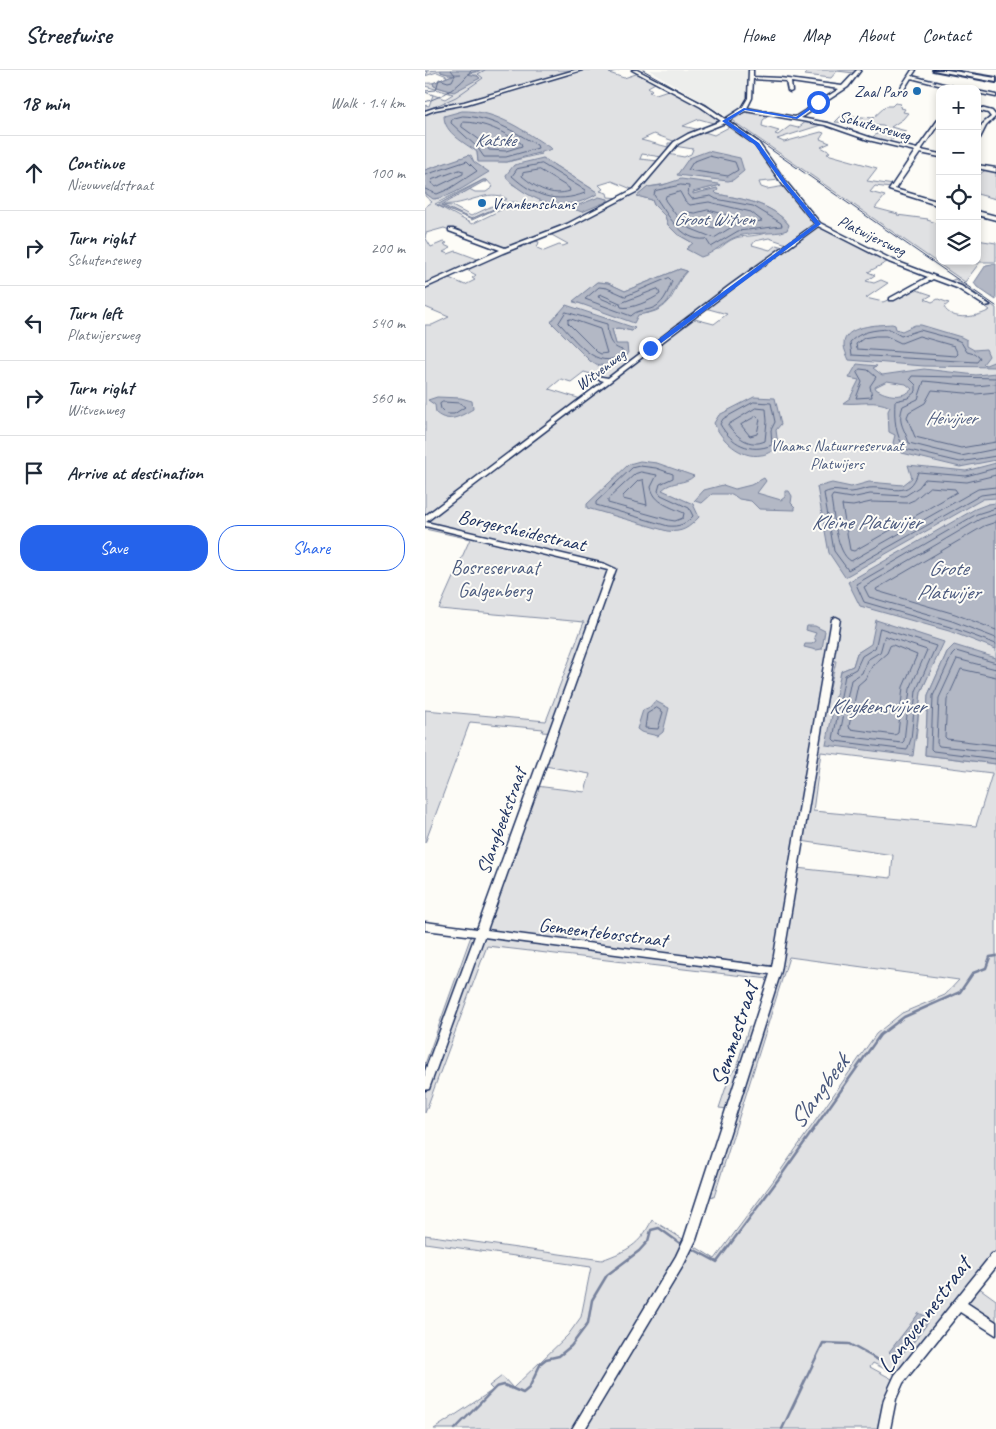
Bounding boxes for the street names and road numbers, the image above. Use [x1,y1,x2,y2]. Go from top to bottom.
street label: Schutenseweg [836,106,914,146]
street label: Platwijersweg [835,211,910,261]
street label: Witvenweg [572,344,630,395]
street label: Borgersheidestraat [456,504,590,558]
street label: Slangbeekstraat [471,761,533,878]
street label: Gemeentebosstraat [537,912,672,953]
street label: Semmestraat [703,975,766,1090]
street label: Langvennestraat [870,1248,979,1379]

